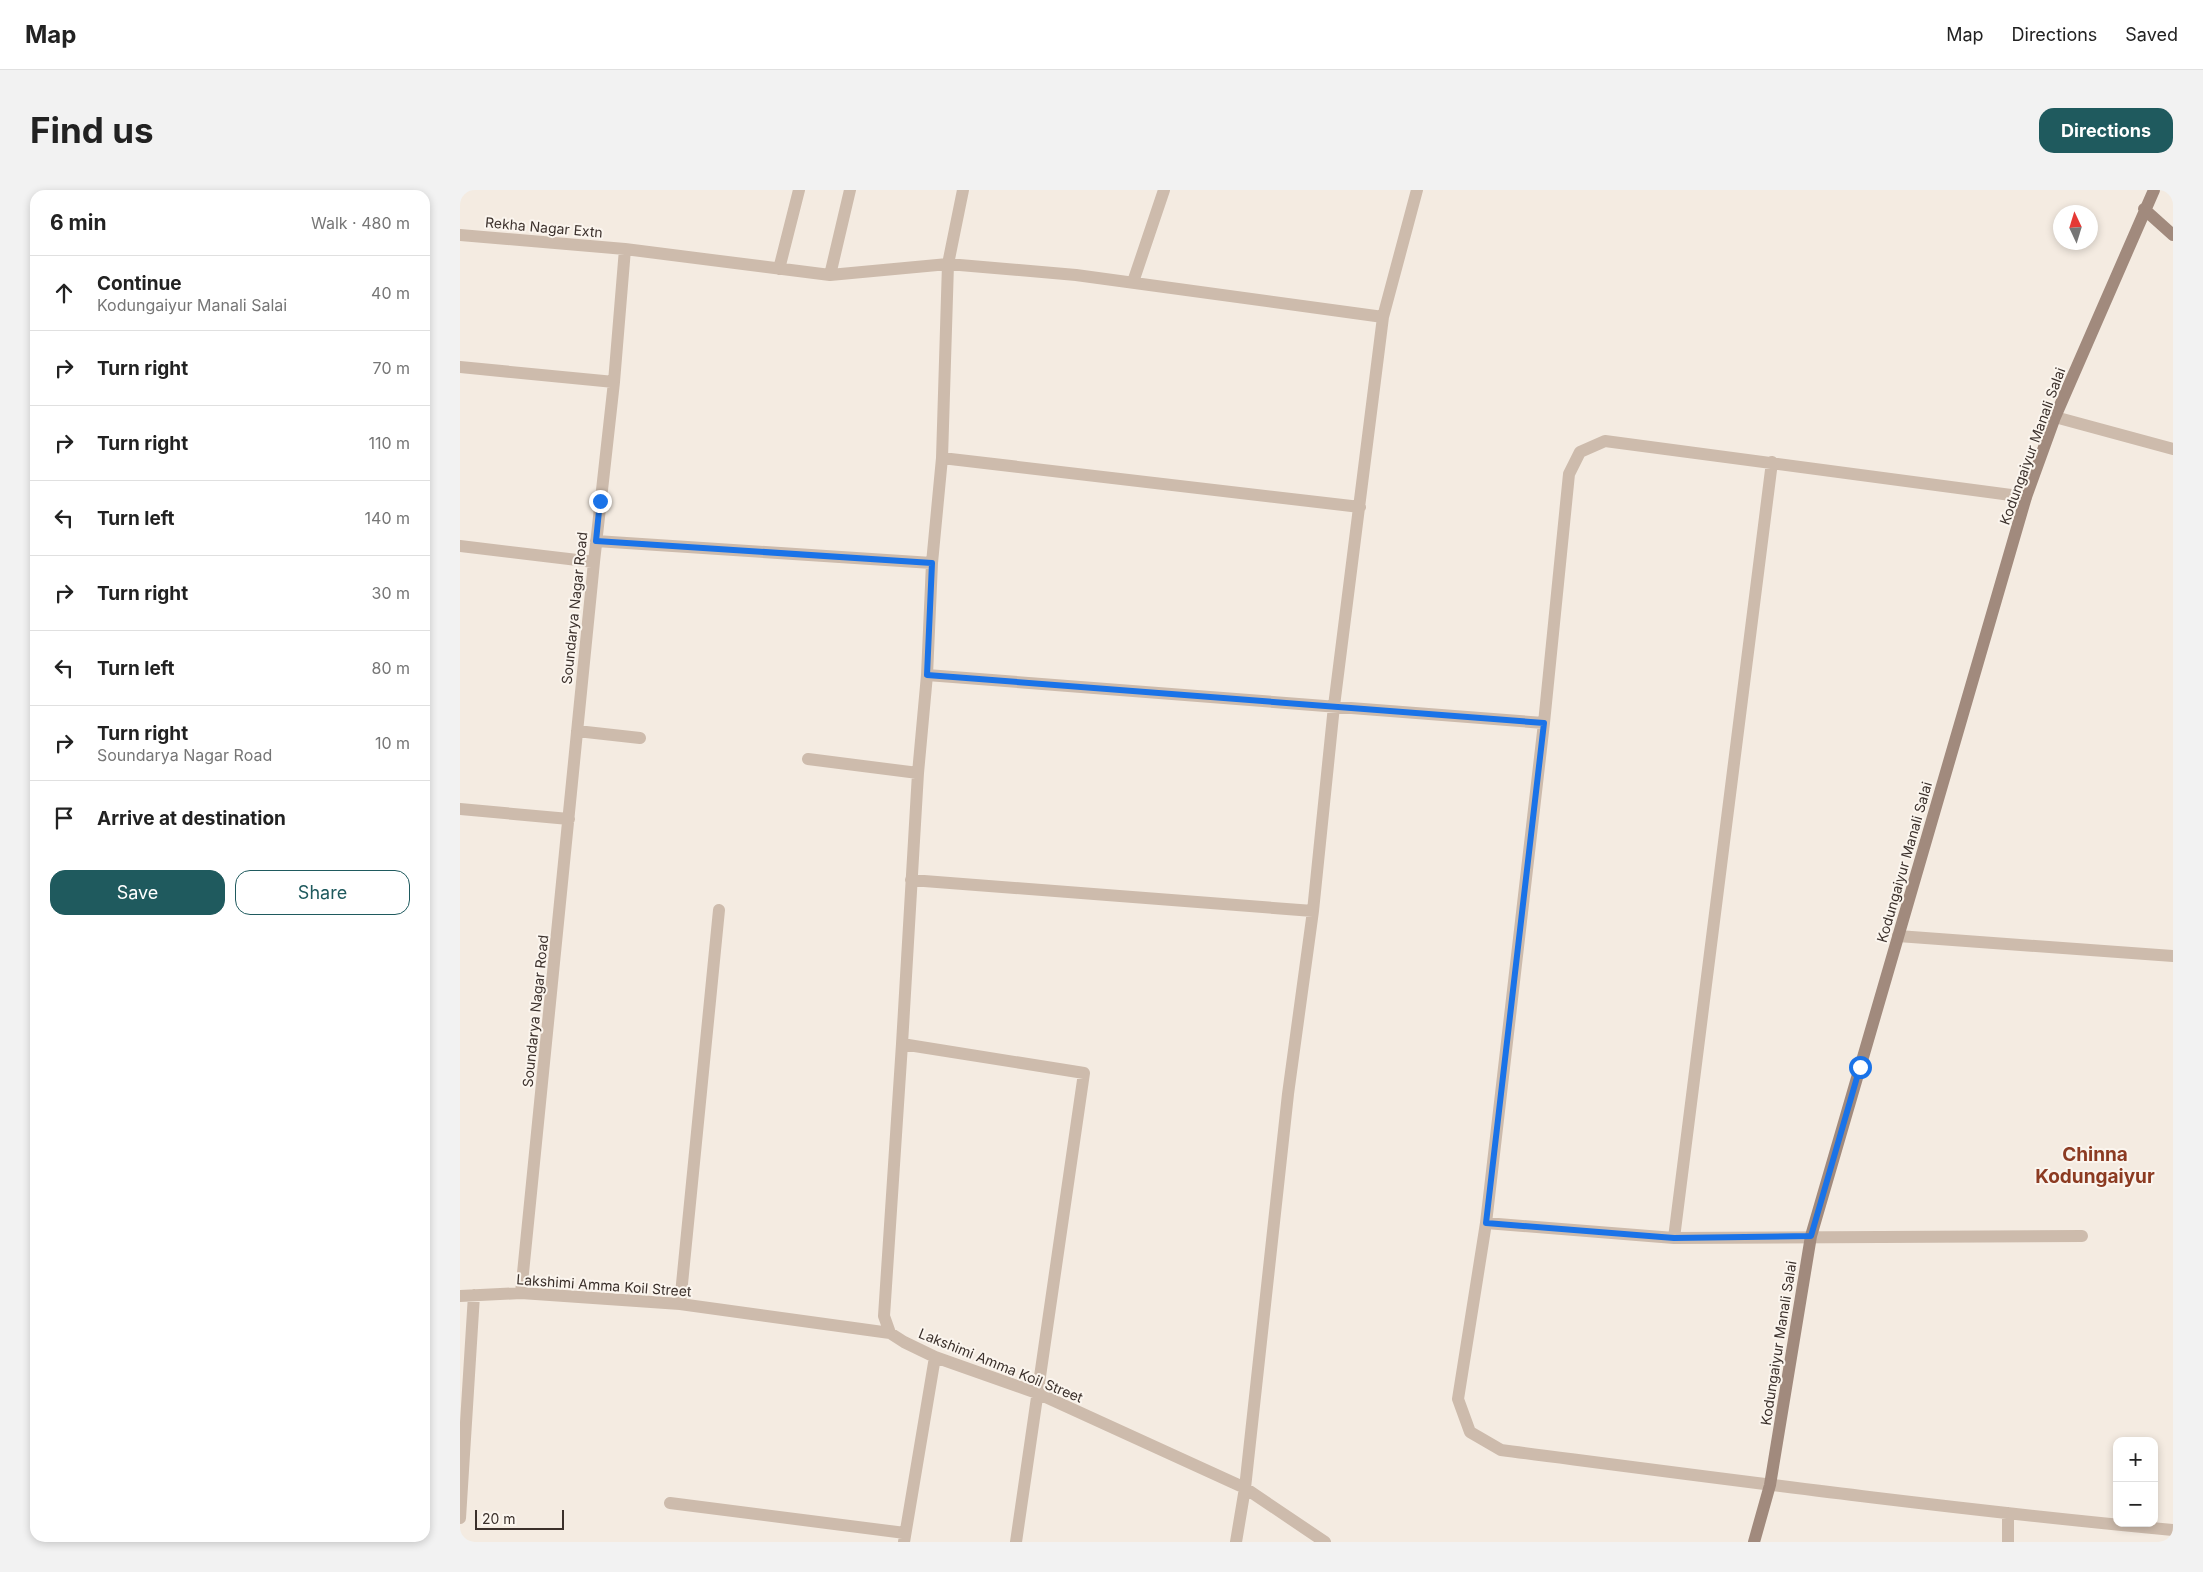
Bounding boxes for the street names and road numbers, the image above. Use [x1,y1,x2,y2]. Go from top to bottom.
street label: Rekha Nagar Extn [484,213,604,241]
street label: Kodungaiyur Manali Salai [1996,365,2068,527]
street label: Soundarya Nagar Road [558,531,590,685]
street label: Kodungaiyur Manali Salai [1873,780,1935,944]
street label: Soundarya Nagar Road [519,934,551,1088]
street label: Kodungaiyur Manali Salai [1757,1259,1799,1427]
street label: Lakshimi Amma Koil Street [516,1270,693,1300]
street label: Lakshimi Amma Koil Street [916,1324,1086,1406]

